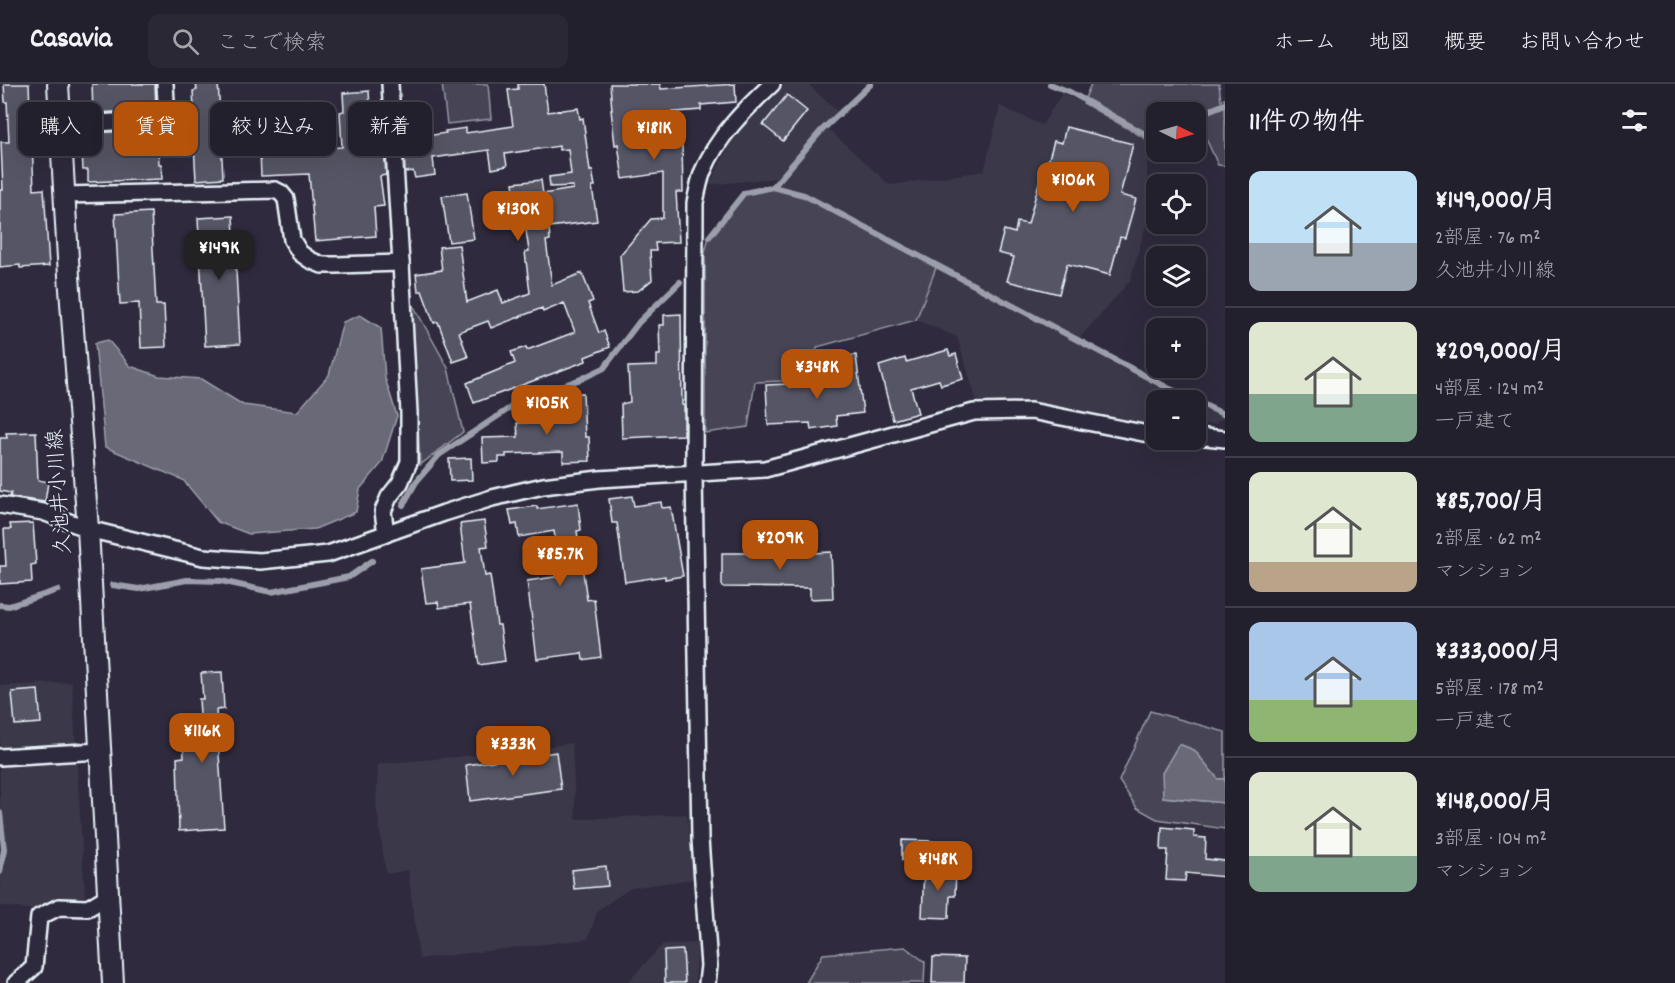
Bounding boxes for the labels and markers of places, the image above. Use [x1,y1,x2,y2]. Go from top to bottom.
pin: ¥181K [612,110,696,161]
pin: ¥106K [1031,162,1115,213]
pin: ¥130K [476,191,560,242]
pin: ¥149K [177,230,261,281]
pin: ¥348K [775,349,859,400]
pin: ¥105K [505,385,589,436]
pin: ¥209K [738,520,822,571]
pin: ¥85.7K [511,536,609,587]
pin: ¥116K [160,713,244,764]
pin: ¥333K [471,726,555,777]
pin: ¥148K [896,841,980,892]

